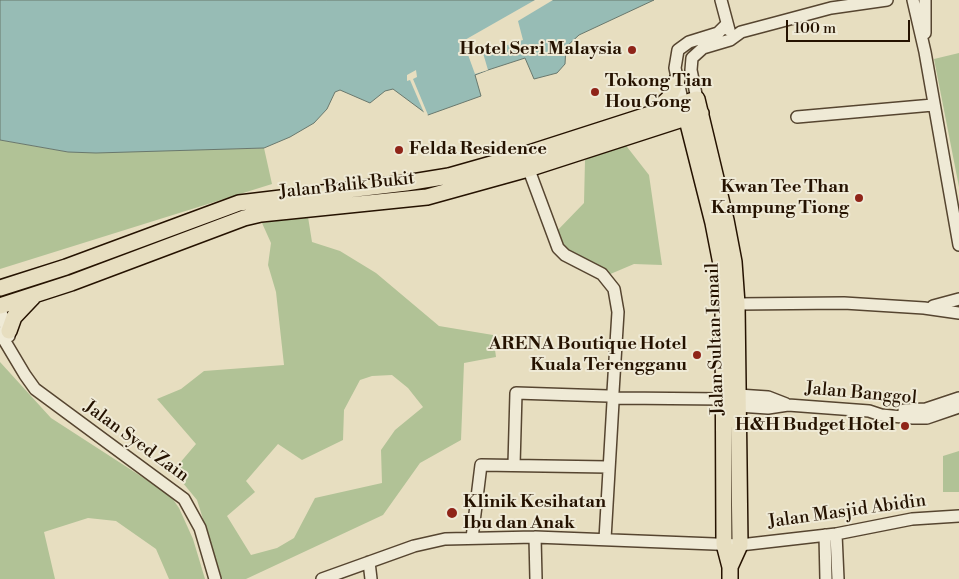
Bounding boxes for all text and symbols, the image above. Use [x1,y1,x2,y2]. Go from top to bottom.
scale bar [789,10,913,42]
text: 100 m [794,19,836,38]
place label: Hotel Seri Malaysia [459,39,622,61]
marker: Hotel Seri Malaysia [626,44,638,56]
place label: Tokong Tian Hou Gong [605,71,712,114]
marker: Tokong Tian Hou Gong [589,86,601,98]
place label: Felda Residence [409,139,547,161]
marker: Felda Residence [393,144,405,156]
street label: Jalan Balik Bukit [278,168,416,204]
place label: Kwan Tee Than Kampung Tiong [711,177,849,220]
marker: Kwan Tee Than Kampung Tiong [853,192,865,204]
street label: Jalan Sultan Ismail [703,262,729,416]
place label: ARENA Boutique Hotel Kuala Terengganu [488,334,687,376]
marker: ARENA Boutique Hotel Kuala Terengganu [691,349,703,361]
street label: Jalan Banggol [804,378,918,410]
street label: Jalan Syed Zain [79,397,193,487]
place label: H&H Budget Hotel [735,415,895,437]
marker: H&H Budget Hotel [899,420,911,432]
street label: Jalan Masjid Abidin [767,490,927,534]
place label: Klinik Kesihatan Ibu dan Anak [463,492,606,534]
marker: Klinik Kesihatan Ibu dan Anak [445,506,459,520]

